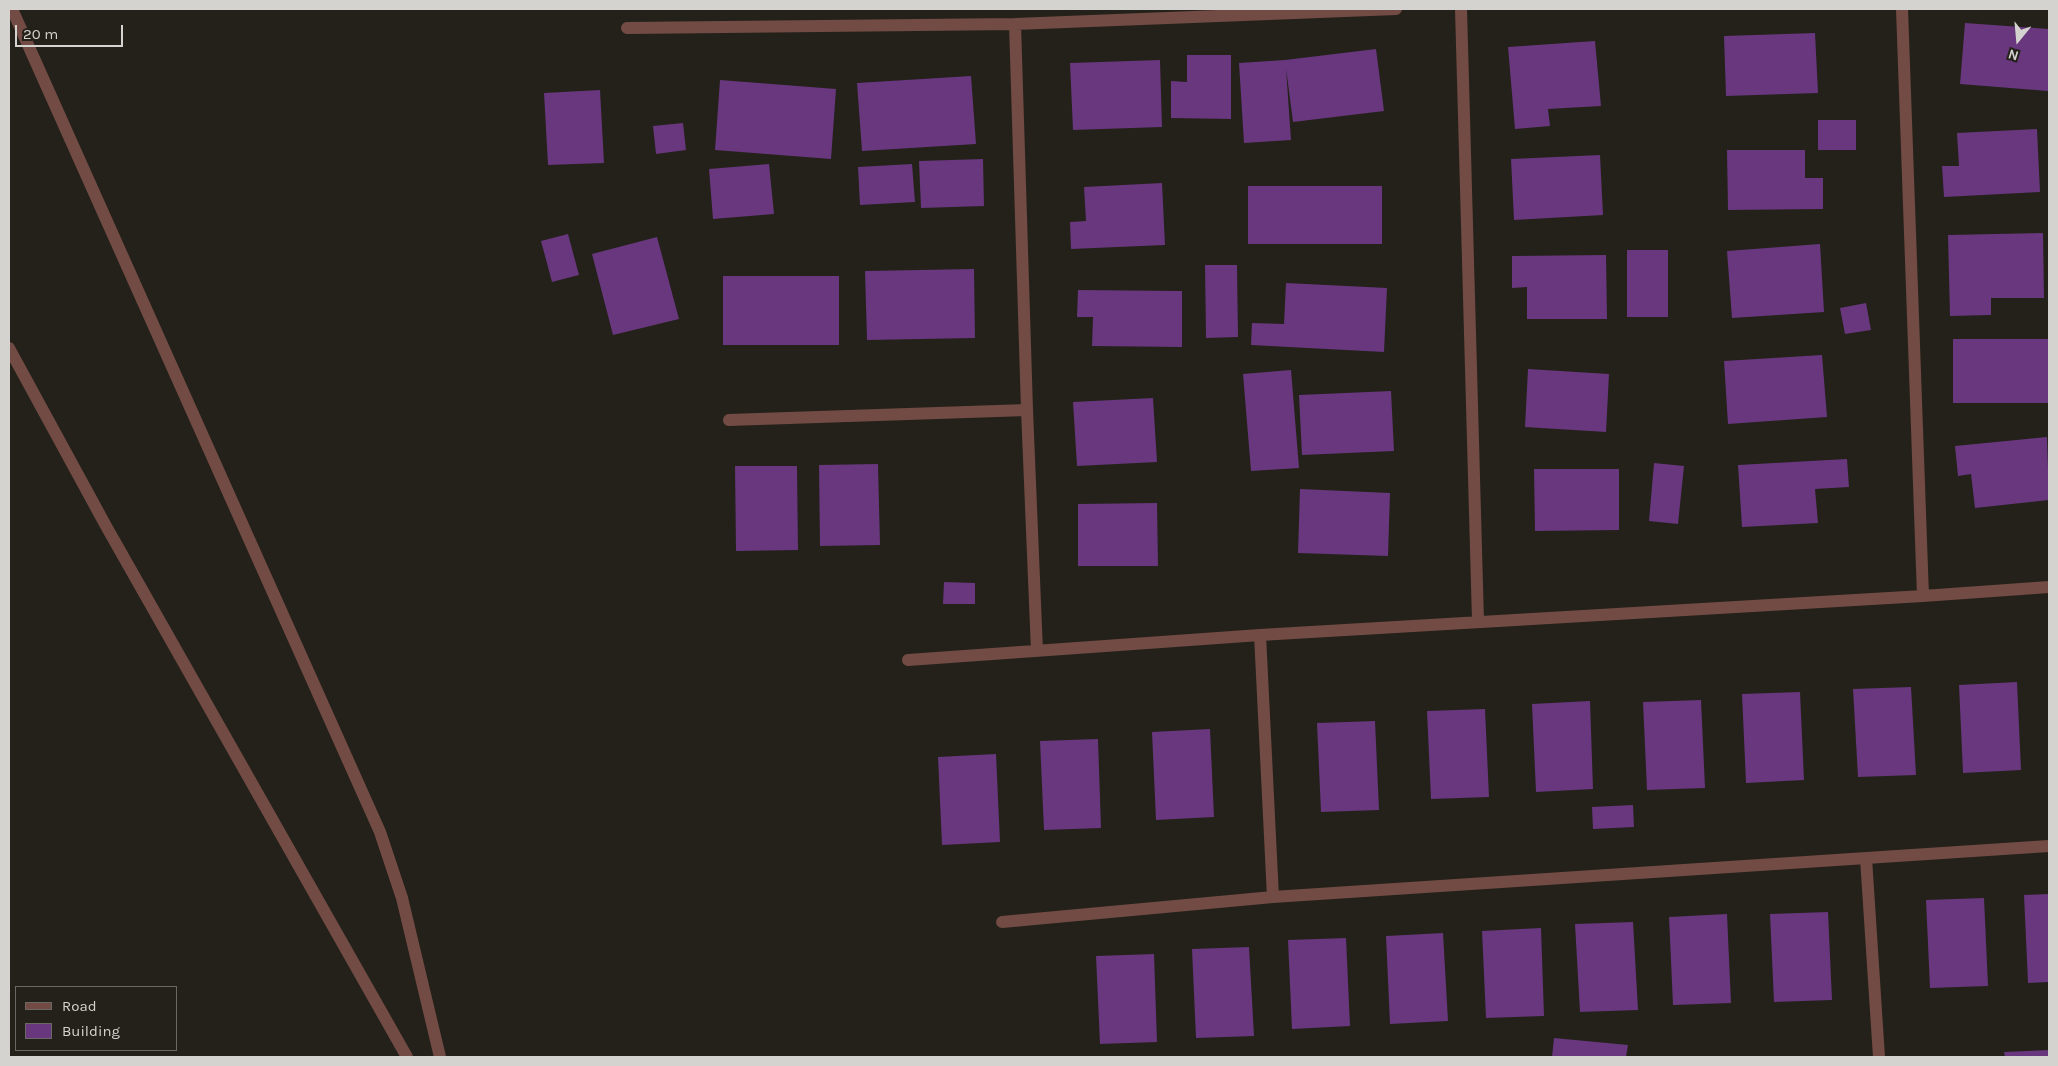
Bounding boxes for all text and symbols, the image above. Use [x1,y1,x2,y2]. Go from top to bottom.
scale bar [18,15,125,47]
north arrow [1993,15,2043,65]
text: 20 m [23,25,58,43]
text: N [2006,45,2021,64]
legend [15,986,178,1051]
text: Road [62,997,97,1015]
text: Building [62,1022,120,1040]

